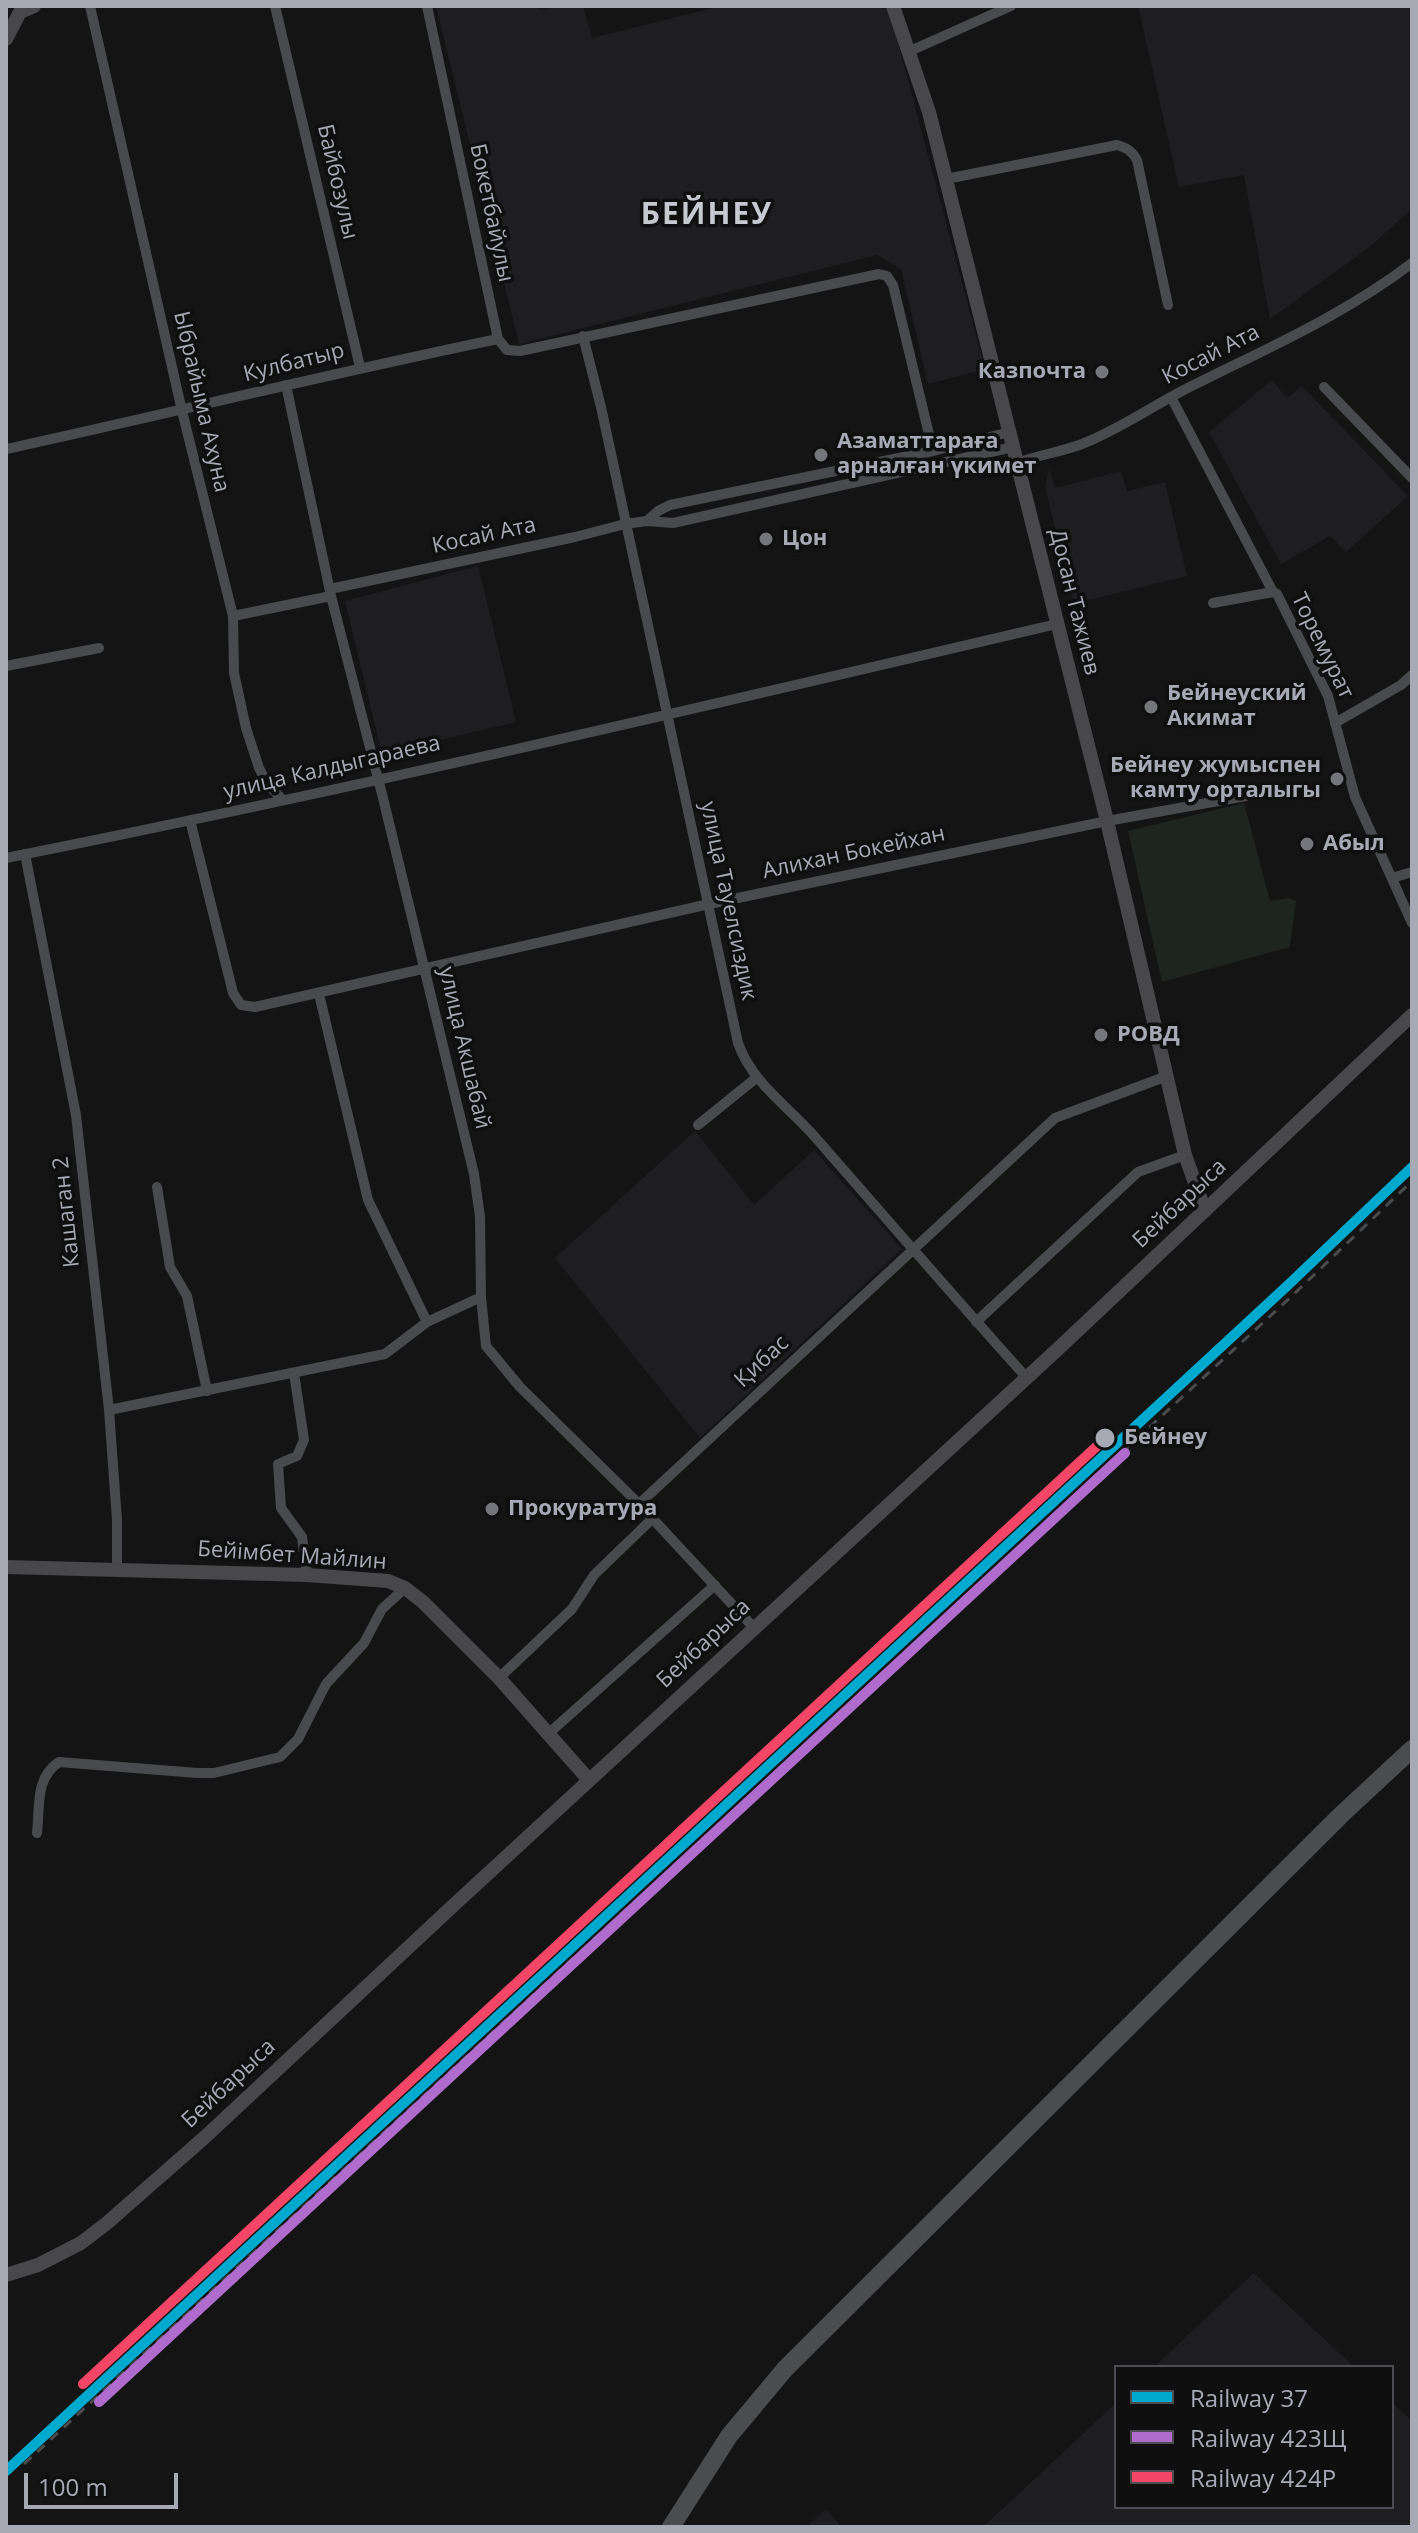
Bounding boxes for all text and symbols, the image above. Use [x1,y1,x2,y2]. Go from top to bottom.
street label: Байбозулы [311,122,363,242]
street label: Бокетбайулы [463,142,519,284]
district label: БЕЙНЕУ [641,197,773,233]
street label: Ыбрайыма Ахуна [167,309,235,495]
street label: Косай Ата [1158,319,1264,391]
street label: Кулбатыр [241,338,347,388]
place label: Казпочта [978,359,1086,385]
marker: Казпочта [1093,363,1111,381]
place label: Азаматтараға арналған үкимет [837,429,1036,480]
marker: Азаматтараға арналған үкимет [812,446,830,464]
street label: Косай Ата [430,512,538,560]
place label: Цон [782,526,827,552]
street label: Досан Тажиев [1043,526,1105,678]
marker: Цон [757,530,775,548]
street label: Торемурат [1285,589,1359,703]
place label: Бейнеуский Акимат [1167,681,1307,732]
marker: Бейнеуский Акимат [1142,698,1160,716]
street label: улица Калдыгараева [221,730,443,806]
place label: Бейнеу жумыспен камту орталыгы [1110,753,1321,804]
marker: Бейнеу жумыспен камту орталыгы [1328,770,1346,788]
street label: улица Тауелсиздик [694,799,762,1003]
street label: Алихан Бокейхан [760,821,948,885]
place label: Абыл [1323,831,1385,857]
marker: Абыл [1298,835,1316,853]
street label: улица Акшабай [433,964,495,1132]
place label: РОВД [1117,1022,1180,1048]
marker: РОВД [1092,1026,1110,1044]
street label: Бейбарыса [1128,1154,1232,1254]
street label: Кашаган 2 [48,1155,86,1269]
street label: Қибас [729,1330,795,1394]
place label: Бейнеу [1124,1425,1207,1451]
marker: Бейнеу [1093,1426,1117,1450]
place label: Прокуратура [508,1496,657,1522]
marker: Прокуратура [483,1500,501,1518]
street label: Бейімбет Майлин [197,1536,387,1576]
street label: Бейбарыса [652,1594,756,1694]
street label: Бейбарыса [177,2034,281,2134]
legend [1114,2365,1394,2509]
text: Railway 37 [1190,2381,1308,2414]
text: Railway 423Щ [1190,2421,1347,2454]
scale bar [28,2457,182,2507]
text: Railway 424Р [1190,2461,1336,2494]
text: 100 m [38,2470,108,2503]

